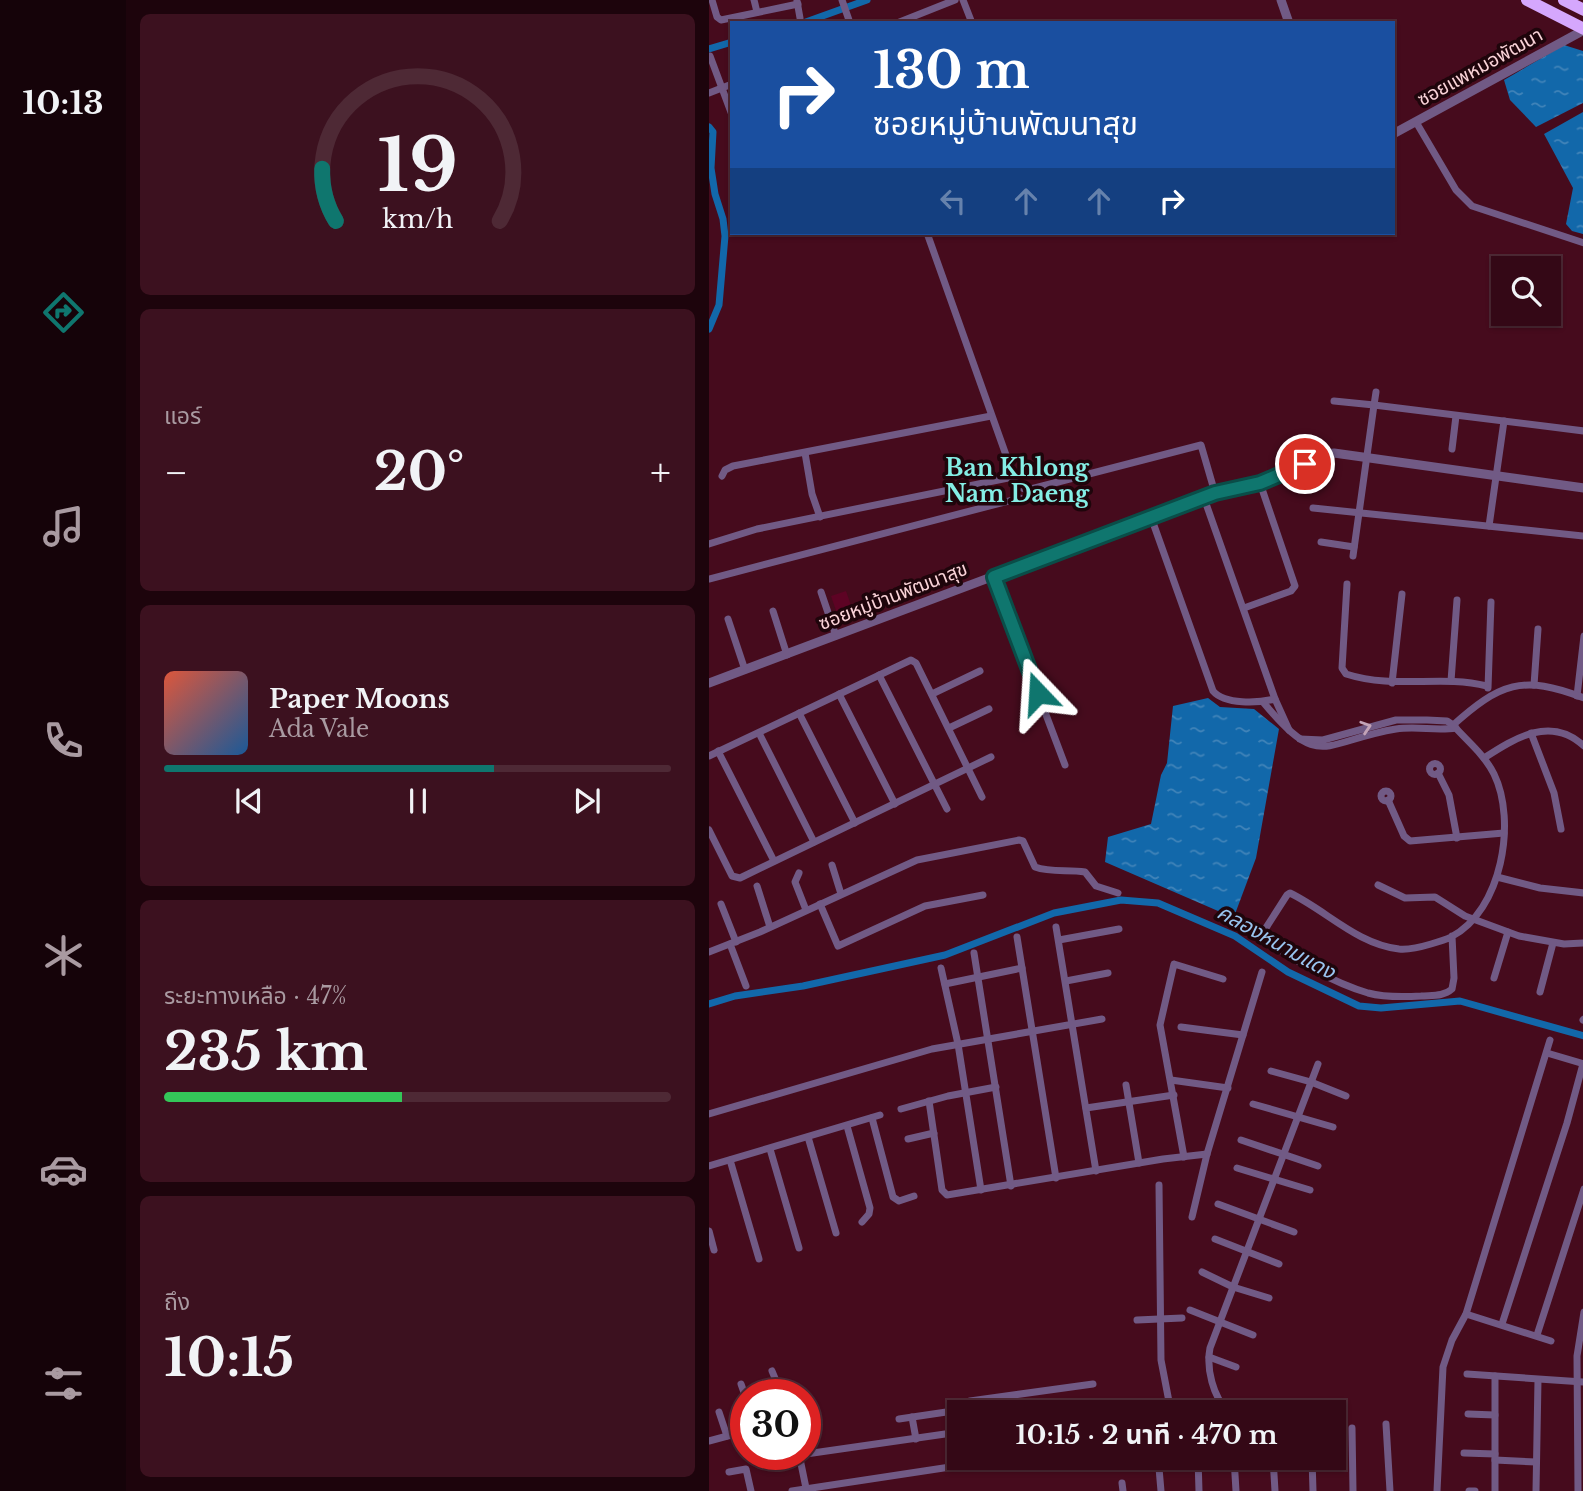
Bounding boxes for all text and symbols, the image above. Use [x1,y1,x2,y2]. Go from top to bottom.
street label: ซอยแพหมอพัฒนา [1413,23,1547,111]
text: 130 m [873,40,1030,101]
icon: right [758,49,849,140]
text: 10:13 [22,83,104,123]
text: ซอยหมู่บ้านพัฒนาสุข [873,104,1138,144]
text: 19 [377,120,458,211]
icon: left [934,182,972,220]
icon: ahead [1007,182,1045,220]
icon: ahead [1080,182,1118,220]
icon: right [1153,182,1191,220]
text: km/h [382,204,453,235]
map controls [1491,256,1561,326]
button: search [1491,256,1561,326]
icon: directions [39,288,88,337]
text: แอร์ [164,402,201,430]
pin [1275,434,1335,494]
text: 20° [374,440,464,504]
icon: arrive [1286,445,1324,483]
text: − [164,449,188,496]
text: + [650,449,671,496]
district label: Ban Khlong Nam Daeng [945,454,1090,508]
icon: music [39,502,88,551]
street label: ซอยหมู่บ้านพัฒนาสุข [815,557,971,636]
position arrow [1001,656,1075,730]
text: Paper Moons [269,683,450,715]
text: Ada Vale [269,715,369,743]
icon: phone [39,716,88,765]
one-way arrow [1360,721,1372,736]
icon: previous [230,782,268,820]
icon: pause [399,782,437,820]
icon: next [568,782,606,820]
water label: คลองหนามแดง [1213,899,1341,986]
icon: climate [39,931,88,980]
text: ระยะทางเหลือ · 47% [164,982,347,1010]
text: 235 km [164,1020,368,1084]
icon: car [39,1145,88,1194]
text: ถึง [164,1288,190,1316]
text: 10:15 [164,1326,294,1390]
icon: filters [39,1359,88,1408]
speed limit sign: 30 [730,1379,821,1470]
text: 10:15 · 2 นาที · 470 m [1015,1419,1278,1451]

